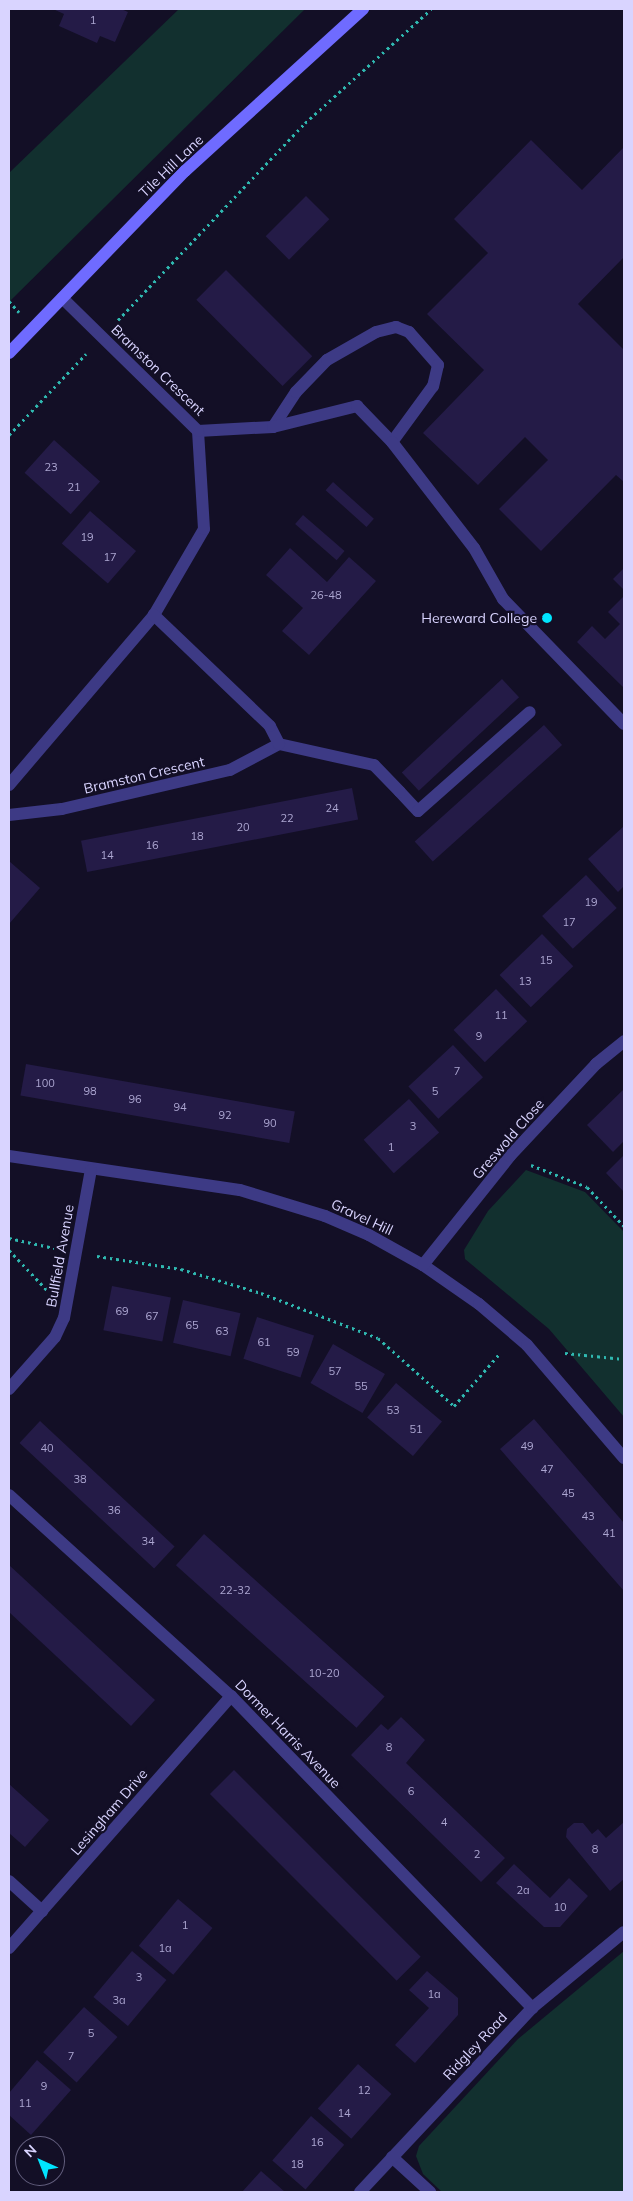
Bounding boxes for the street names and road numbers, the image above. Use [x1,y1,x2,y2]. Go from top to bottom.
street label: Tile Hill Lane [135,131,207,201]
street label: Bramston Crescent [108,321,208,419]
street label: Bramston Crescent [82,753,206,797]
street label: Greswold Close [469,1096,547,1182]
street label: Gravel Hill [328,1195,396,1239]
street label: Bullfield Avenue [43,1203,77,1309]
street label: Dormer Harris Avenue [232,1676,344,1792]
street label: Lesingham Drive [67,1766,151,1858]
street label: Ridgley Road [439,2009,511,2083]

